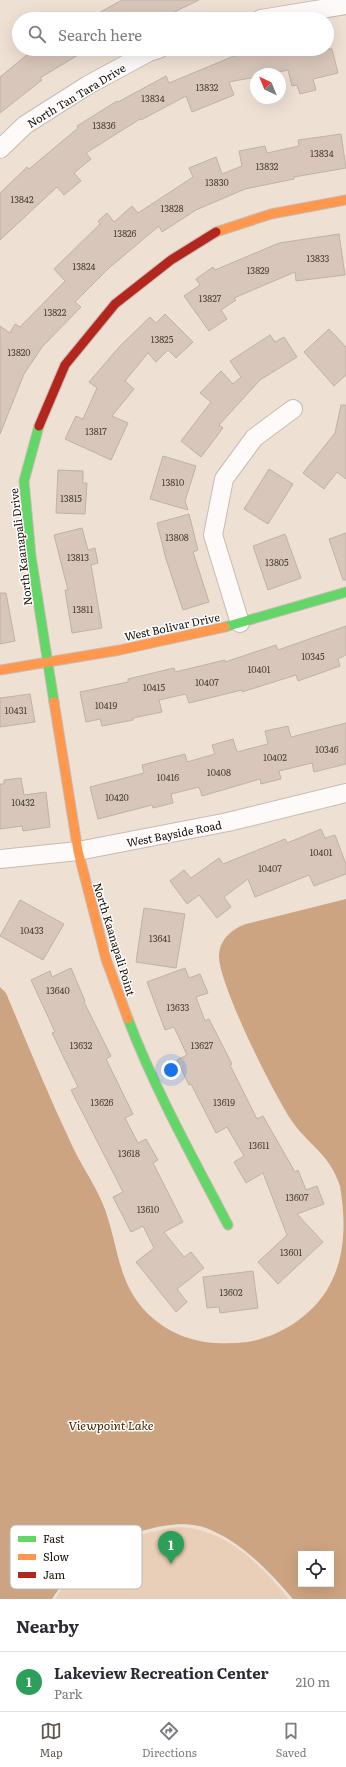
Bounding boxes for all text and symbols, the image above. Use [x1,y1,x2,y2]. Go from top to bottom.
search box [12,12,334,56]
icon: search [26,23,48,45]
text: Search here [58,23,142,46]
street label: North Tan Tara Drive [24,59,128,131]
north arrow [250,68,286,104]
house number: 13832 [196,80,219,94]
house number: 13834 [141,91,165,105]
house number: 13836 [92,118,116,132]
house number: 13834 [310,146,334,160]
house number: 13832 [256,159,279,173]
house number: 13830 [205,175,229,189]
house number: 13842 [10,192,34,206]
house number: 13828 [161,201,183,215]
house number: 13826 [114,226,137,240]
house number: 13833 [307,251,330,265]
house number: 13824 [73,259,95,273]
house number: 13829 [247,263,270,277]
house number: 13827 [199,291,222,305]
house number: 13822 [44,305,67,319]
house number: 13825 [151,332,174,346]
house number: 13820 [7,345,31,359]
house number: 13817 [85,424,107,438]
house number: 13810 [162,475,184,489]
street label: North Kaanapali Drive [5,487,35,607]
house number: 13815 [60,491,82,505]
house number: 13808 [165,530,189,544]
house number: 13813 [67,550,89,564]
house number: 13805 [265,555,289,569]
house number: 13811 [73,602,94,616]
street label: West Bolivar Drive [123,608,221,644]
house number: 10345 [301,649,325,663]
house number: 10401 [248,662,271,676]
house number: 10407 [195,675,219,689]
house number: 10415 [143,680,165,694]
house number: 10419 [95,698,117,712]
house number: 10431 [5,703,28,717]
house number: 10346 [315,742,339,756]
house number: 10402 [263,750,287,764]
house number: 10408 [207,765,231,779]
house number: 10416 [157,770,179,784]
house number: 10420 [105,790,129,804]
house number: 10432 [12,795,35,809]
street label: West Bayside Road [125,816,223,850]
house number: 10401 [310,845,333,859]
house number: 10407 [258,861,282,875]
street label: North Kaanapali Point [90,880,140,998]
house number: 10433 [20,923,44,937]
house number: 13641 [149,931,171,945]
house number: 13640 [46,983,70,997]
house number: 13633 [167,1000,190,1014]
house number: 13632 [70,1038,93,1052]
house number: 13627 [191,1038,214,1052]
your location [161,1060,181,1080]
house number: 13626 [91,1095,114,1109]
house number: 13619 [213,1095,235,1109]
house number: 13611 [249,1138,270,1152]
house number: 13618 [118,1146,140,1160]
house number: 13607 [285,1190,309,1204]
house number: 13610 [137,1202,159,1216]
house number: 13601 [280,1245,302,1259]
house number: 13602 [219,1285,243,1299]
water label: Viewpoint Lake [69,1416,154,1434]
legend [10,1525,142,1589]
text: Fast [43,1530,65,1546]
pin: 1 [158,1531,184,1564]
text: Slow [43,1548,69,1564]
map controls [298,1551,334,1587]
button: locate [298,1551,334,1587]
text: Jam [43,1566,66,1582]
text: Nearby [16,1613,79,1638]
text: Lakeview Recreation Center [54,1661,269,1684]
text: 1 [26,1672,32,1691]
text: 210 m [295,1672,330,1691]
text: Park [54,1684,83,1703]
tab: Map [39,1720,63,1760]
tab: Directions [142,1720,197,1760]
tab: Saved [276,1720,306,1760]

